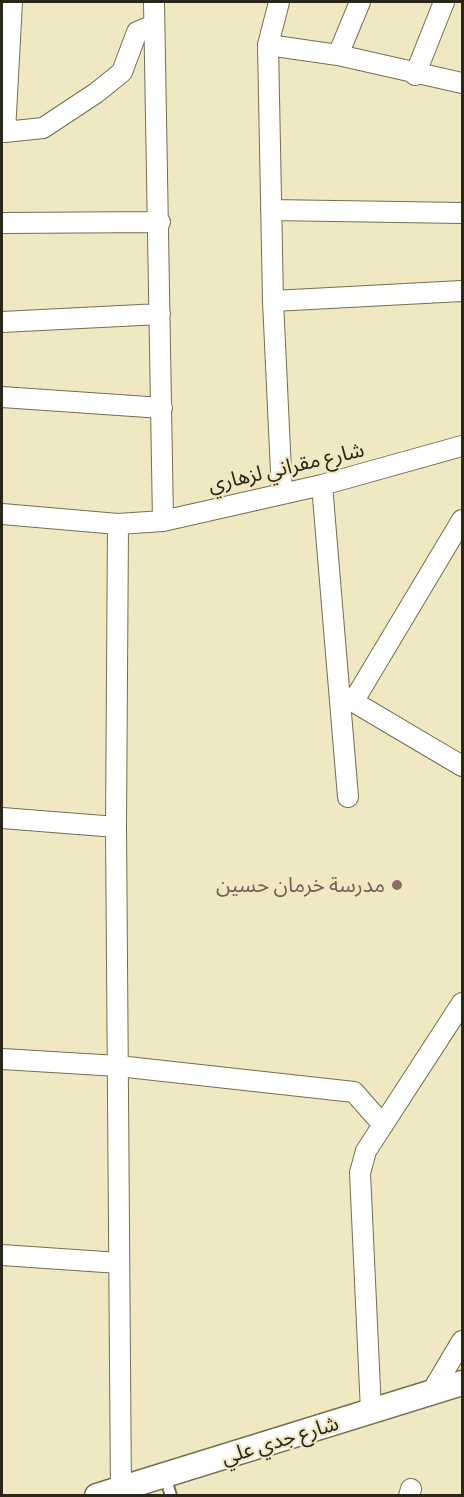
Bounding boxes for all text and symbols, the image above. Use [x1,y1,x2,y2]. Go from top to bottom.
street label: شارع مقراني لزهاري [206,437,366,497]
place label: مدرسة خرمان حسين [216,872,385,898]
marker: مدرسة خرمان حسين [390,878,404,892]
street label: شارع جدي علي [218,1410,342,1470]

